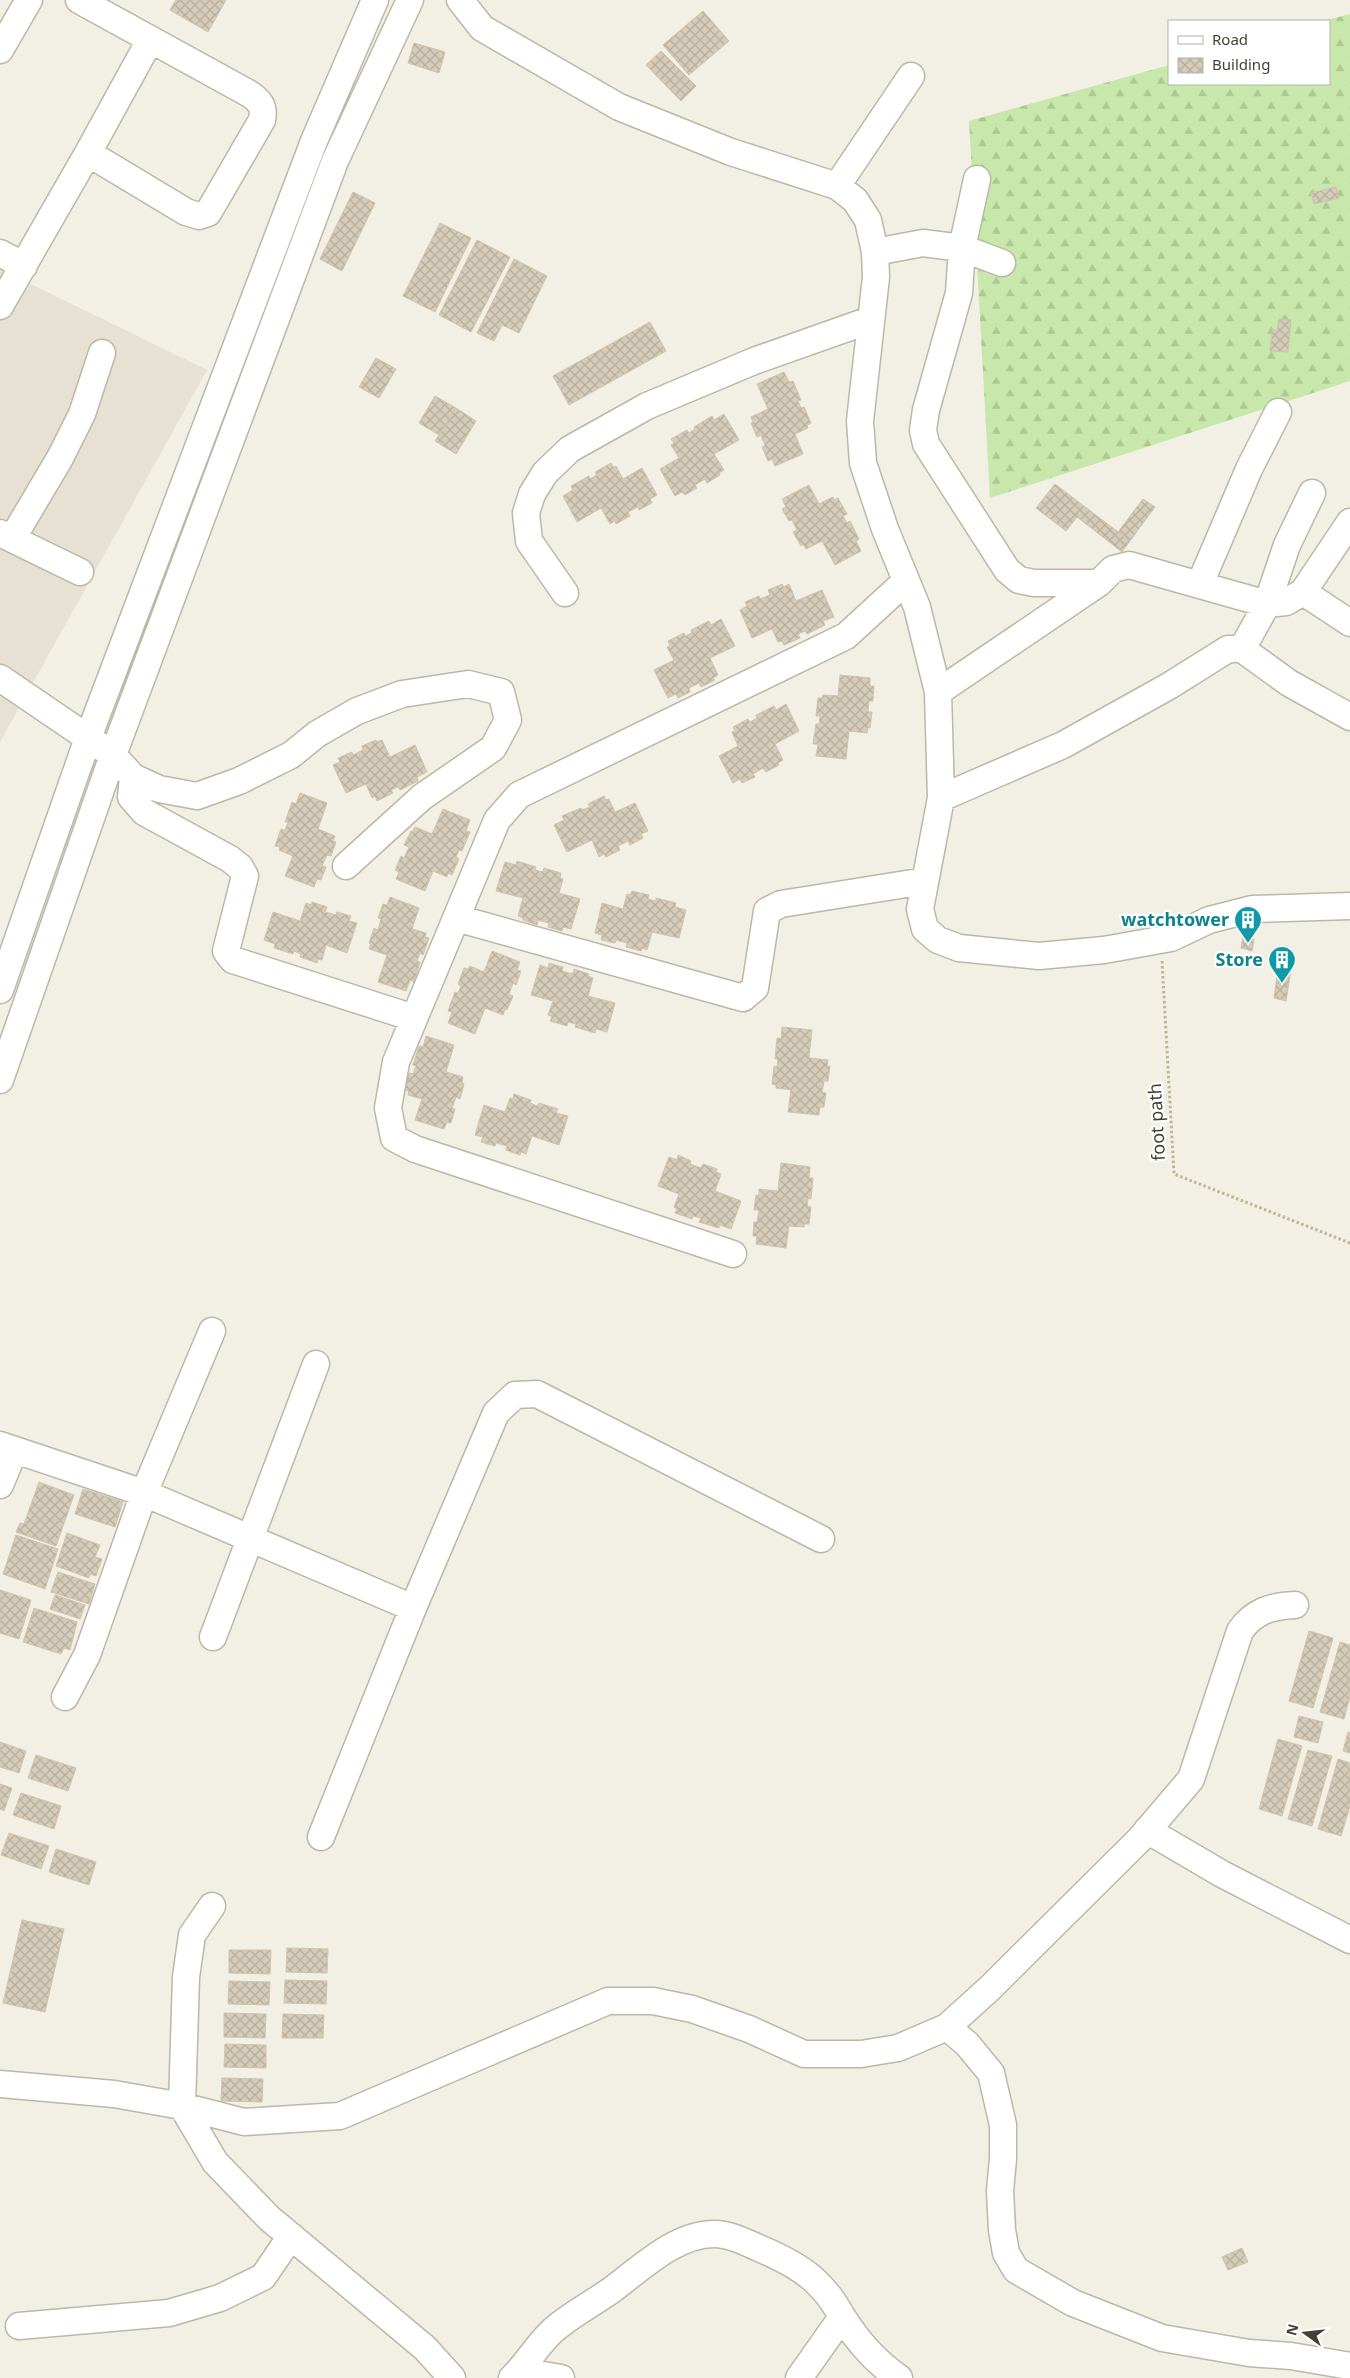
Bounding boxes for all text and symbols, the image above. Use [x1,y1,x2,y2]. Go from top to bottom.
legend [1168,20,1330,85]
text: Road [1212,29,1248,49]
text: Building [1212,54,1270,74]
building icon: watchtower [1233,905,1263,944]
place label: watchtower [1121,907,1229,931]
building icon: Store [1267,945,1297,984]
place label: Store [1216,947,1263,971]
street label: foot path [1142,1083,1170,1162]
north arrow [1280,2308,1330,2358]
text: N [1281,2322,1303,2337]

